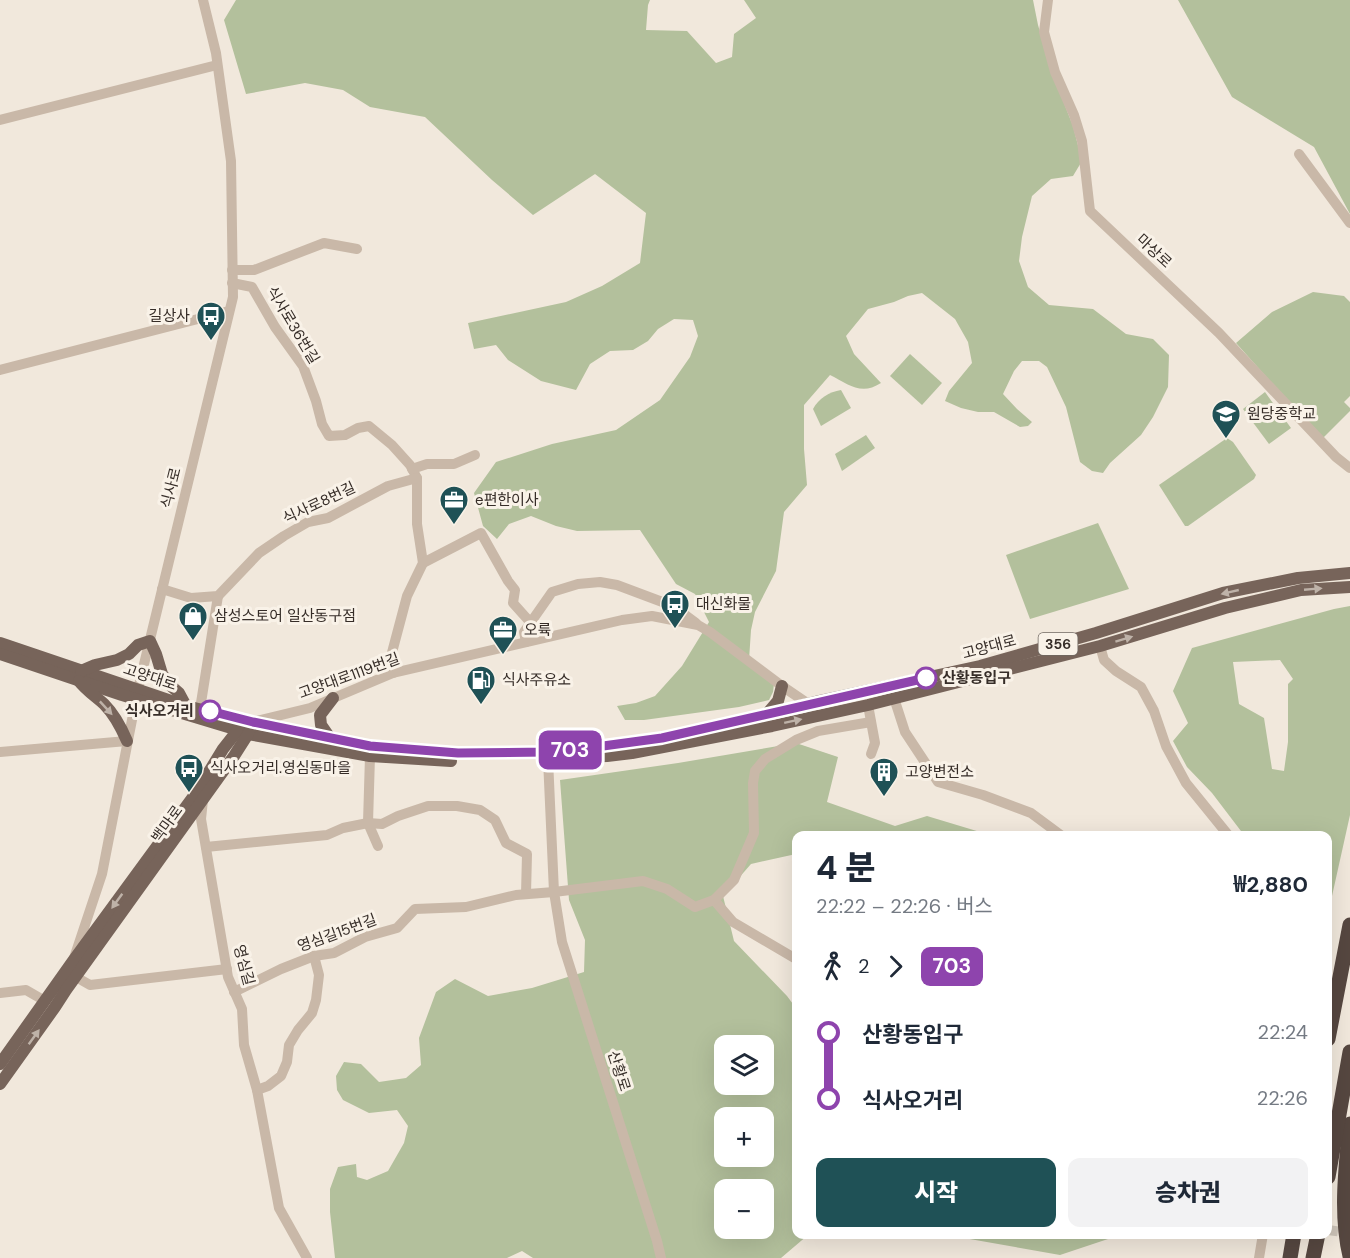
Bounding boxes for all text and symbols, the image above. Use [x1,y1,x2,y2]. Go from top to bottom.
street label: 마상로 [1132,230,1176,272]
street label: 식사로36번길 [262,282,324,368]
bus stop icon: 길상사 [195,300,227,342]
place label: 길상사 [149,306,190,326]
school or university icon: 원당중학교 [1210,398,1242,440]
place label: 원당중학교 [1247,404,1316,424]
street label: 식사로 [156,465,186,511]
street label: 식사로8번길 [279,477,359,529]
office icon: e편한이사 [438,484,470,526]
place label: e편한이사 [475,490,539,510]
one-way arrow [1303,584,1322,594]
bus stop icon: 대신화물 [659,588,691,630]
one-way arrow [1220,588,1239,597]
place label: 대신화물 [696,594,751,614]
shop icon: 삼성스토어 일산동구점 [177,600,209,642]
place label: 삼성스토어 일산동구점 [214,606,356,626]
office icon: 오륙 [487,614,519,656]
place label: 오륙 [524,620,552,640]
street label: 고양대로 [960,630,1018,664]
road number: 356 [1038,633,1078,655]
one-way arrow [1116,634,1134,643]
street label: 고양대로1119번길 [296,648,402,704]
street label: 고양대로 [121,659,179,695]
fuel station icon: 식사주유소 [465,664,497,706]
marker: 산황동입구 [915,667,937,689]
place label: 산황동입구 [942,668,1011,688]
place label: 식사주유소 [502,670,571,690]
one-way arrow [99,700,113,715]
marker: 식사오거리 [199,700,221,722]
place label: 식사오거리 [125,701,194,721]
one-way arrow [783,716,802,726]
line badge: 703 [536,730,604,770]
text: 703 [551,736,589,764]
bus stop icon: 식사오거리.영심동마을 [173,752,205,794]
building icon: 고양변전소 [868,756,900,798]
place label: 식사오거리.영심동마을 [210,758,351,778]
place label: 고양변전소 [905,762,974,782]
street label: 백마로 [147,801,187,847]
text: 4 분 [816,846,876,889]
text: ₩2,880 [1234,870,1308,899]
one-way arrow [111,893,123,909]
text: 22:22 – 22:26 · 버스 [816,893,993,919]
street label: 영심길15번길 [295,909,379,957]
street label: 영심길 [229,942,259,988]
icon: walk [816,950,849,983]
icon: forward [879,950,912,983]
text: 703 [933,952,971,980]
text: 2 [858,953,870,979]
text: 22:24 [1258,1019,1308,1045]
text: 산황동입구 [862,1020,963,1049]
one-way arrow [28,1029,40,1045]
map controls [714,1035,774,1239]
button: layers [714,1035,774,1095]
street label: 산황로 [603,1048,635,1094]
text: 22:26 [1257,1085,1308,1111]
text: 식사오거리 [862,1086,963,1115]
button: + [714,1107,774,1167]
button: 시작 [816,1158,1056,1227]
button: 승차권 [1068,1158,1308,1227]
button: − [714,1179,774,1239]

